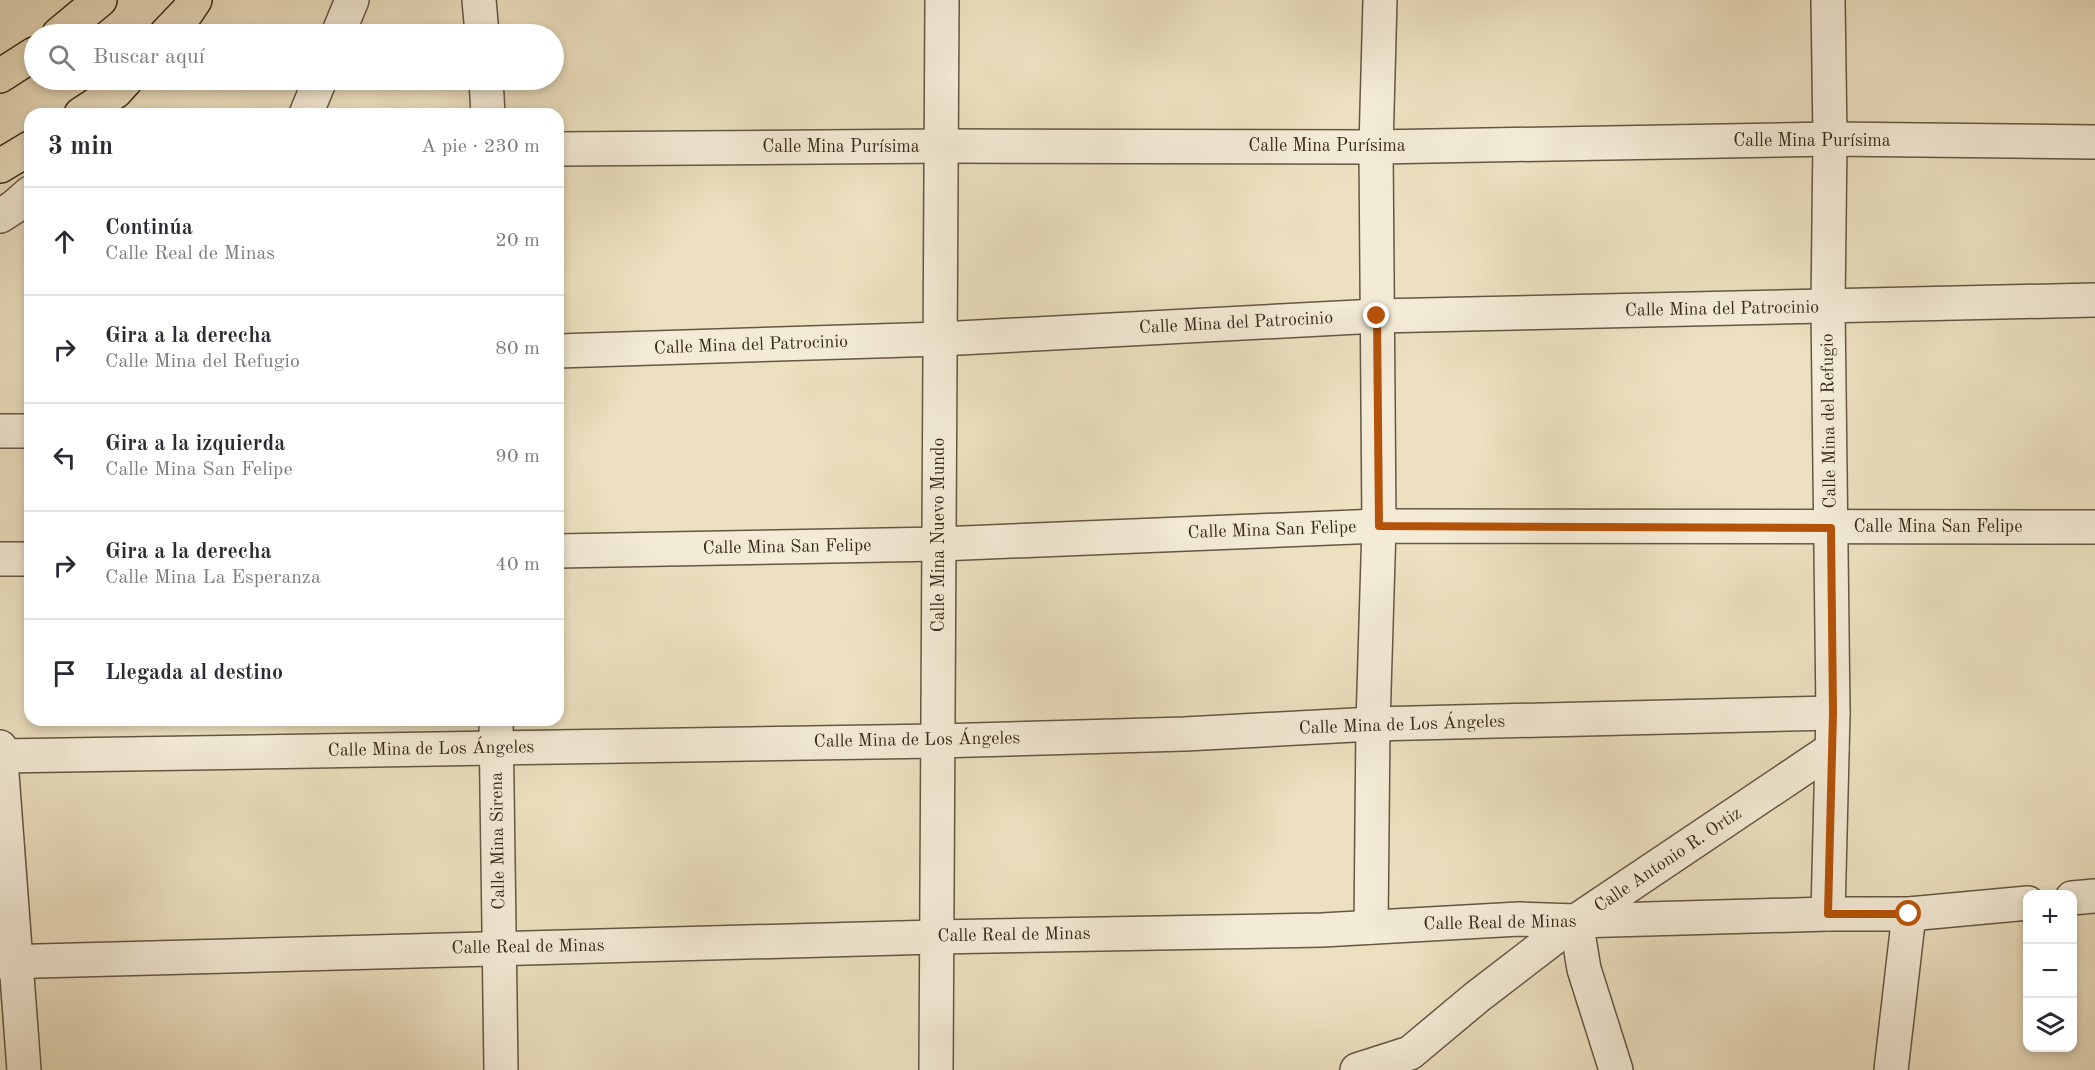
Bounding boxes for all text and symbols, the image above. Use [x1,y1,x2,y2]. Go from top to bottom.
search box [24,24,564,90]
icon: search [45,41,78,74]
text: Buscar aquí [93,46,205,68]
street label: Calle Mina Purísima [1733,132,1891,150]
text: 3 min [48,134,113,160]
text: A pie · 230 m [421,137,540,157]
street label: Calle Mina Purísima [1248,137,1406,155]
street label: Calle Mina Purísima [762,138,920,156]
text: Continúa [105,217,193,239]
icon: ahead [48,225,81,258]
text: 20 m [495,231,540,251]
text: Calle Real de Minas [105,244,275,264]
street label: Calle Mina del Patrocinio [1625,298,1819,320]
route end [1363,302,1389,328]
street label: Calle Mina del Patrocinio [1138,309,1334,337]
text: Gira a la derecha [105,325,272,347]
icon: right [48,333,81,366]
street label: Calle Mina del Patrocinio [654,333,848,357]
street label: Calle Mina del Refugio [1818,333,1840,509]
text: 80 m [495,339,540,359]
text: Calle Mina del Refugio [105,352,300,372]
text: Gira a la izquierda [105,433,285,455]
street label: Calle Mina Nuevo Mundo [930,438,948,632]
icon: left [48,441,81,474]
text: 90 m [495,447,540,467]
text: Calle Mina San Felipe [105,460,293,480]
street label: Calle Mina San Felipe [1187,518,1357,542]
street label: Calle Mina San Felipe [1854,518,2022,536]
street label: Calle Mina San Felipe [702,537,872,557]
text: Gira a la derecha [105,541,272,563]
icon: right [48,549,81,582]
text: 40 m [495,555,540,575]
text: Calle Mina La Esperanza [105,568,321,588]
icon: arrive [48,657,81,690]
text: Llegada al destino [105,662,283,684]
street label: Calle Mina de Los Ángeles [1298,708,1506,738]
street label: Calle Mina de Los Ángeles [813,725,1021,751]
street label: Calle Mina de Los Ángeles [327,734,535,760]
street label: Calle Mina Sirena [488,772,508,910]
street label: Calle Antonio R. Ortiz [1591,804,1745,916]
map controls [2023,890,2077,1052]
button: + [2023,890,2077,944]
route start [1895,900,1921,926]
street label: Calle Real de Minas [1423,913,1577,933]
street label: Calle Real de Minas [937,925,1091,945]
street label: Calle Real de Minas [451,937,605,957]
button: − [2023,944,2077,998]
button: layers [2023,998,2077,1052]

